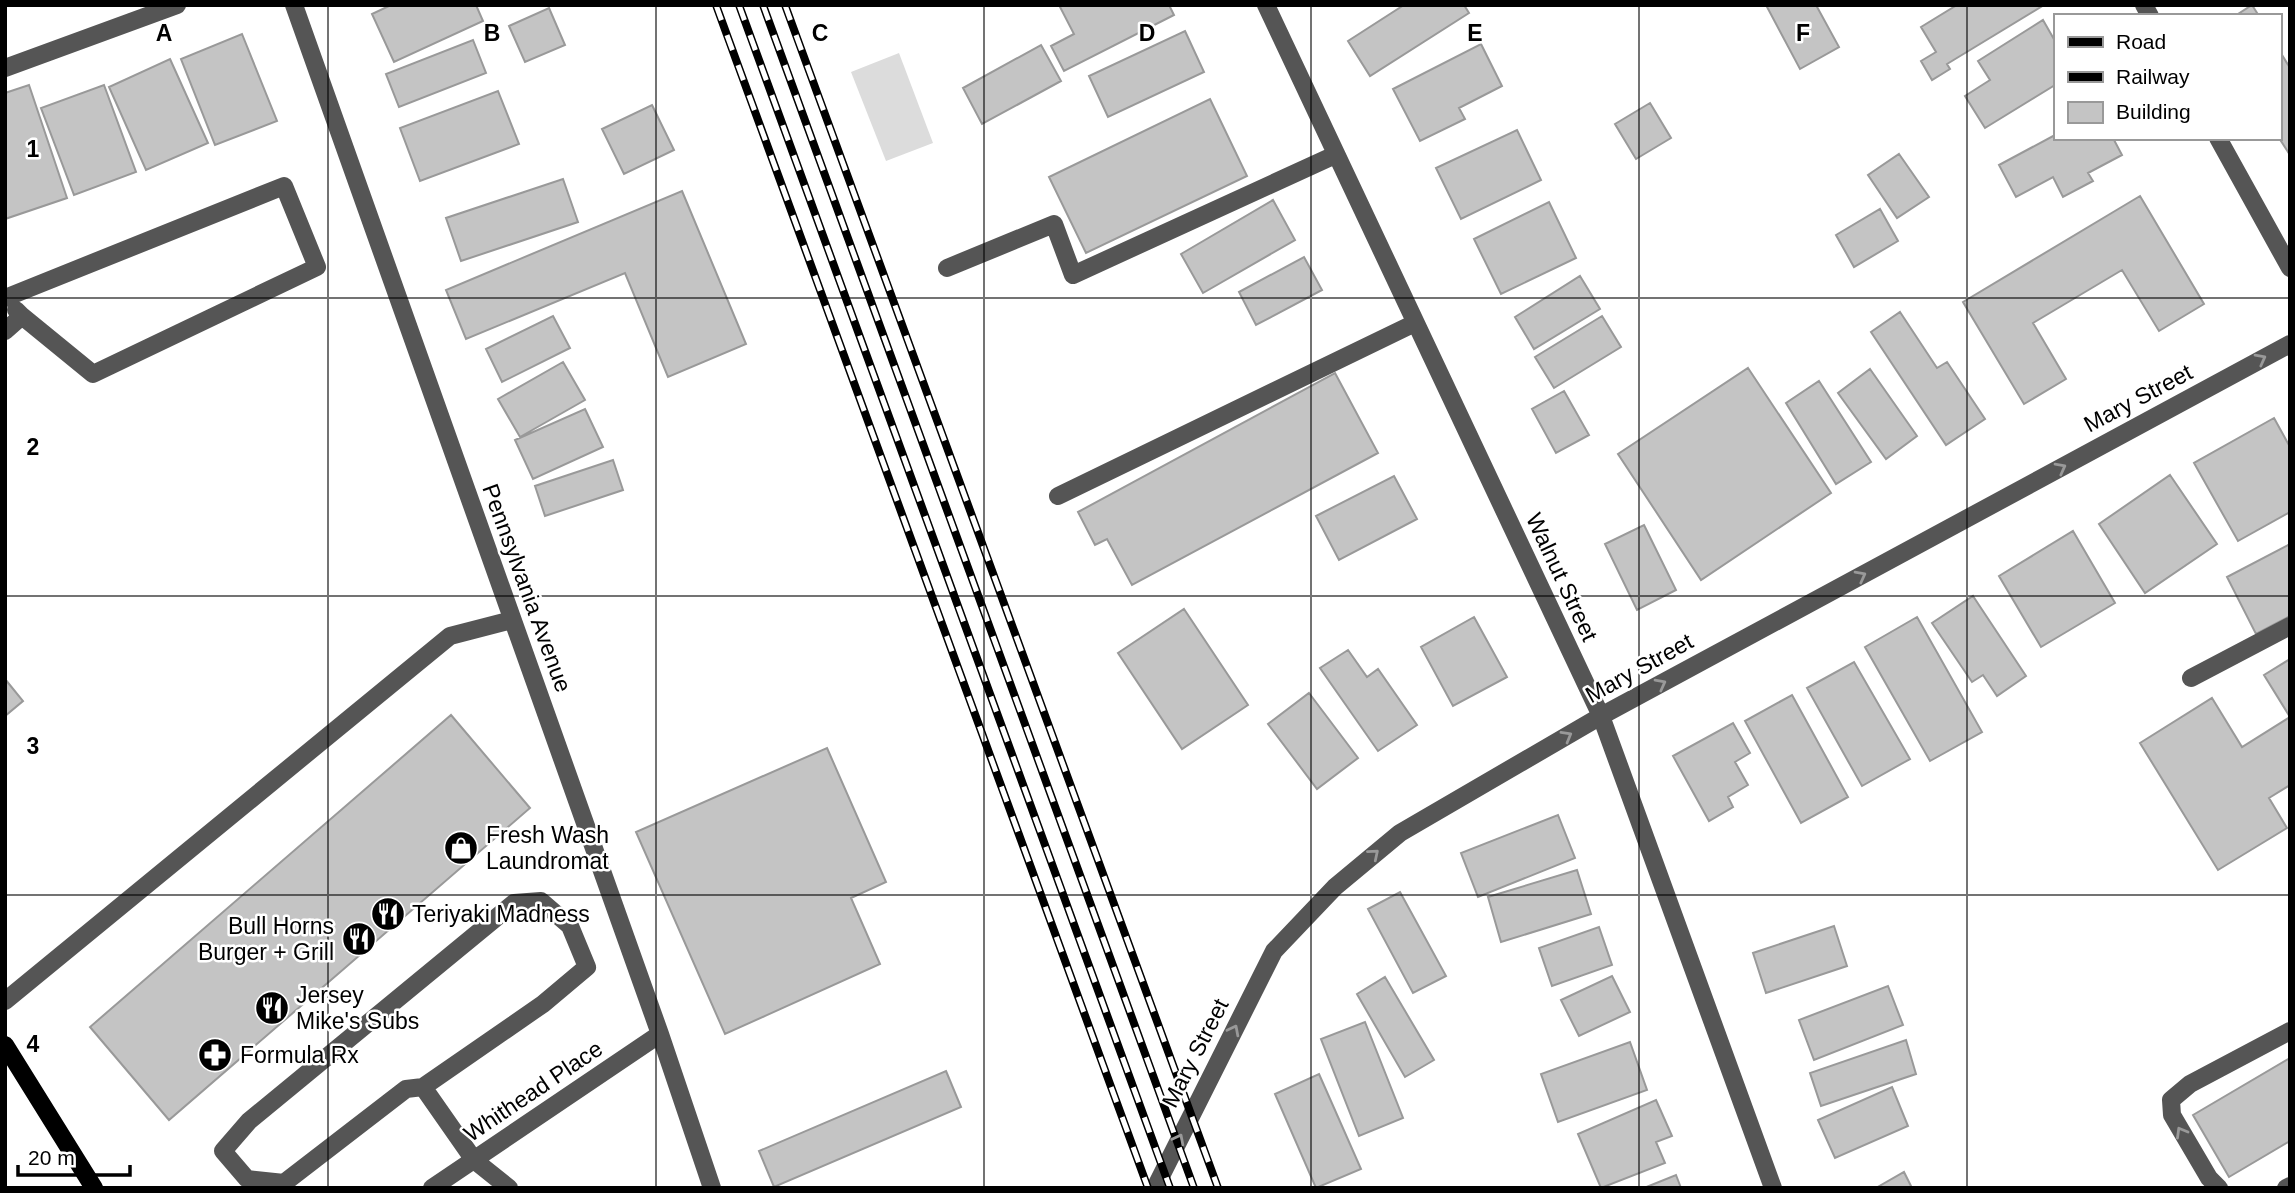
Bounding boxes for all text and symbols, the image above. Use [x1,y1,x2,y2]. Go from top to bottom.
legend [2054,14,2281,140]
text: A [156,20,172,46]
text: B [484,20,500,46]
text: C [812,20,828,46]
text: D [1139,20,1155,46]
text: E [1467,20,1483,46]
text: F [1796,20,1810,46]
text: Road [2116,30,2166,53]
text: Railway [2116,65,2190,88]
text: Building [2116,100,2191,123]
text: 1 [27,136,40,162]
one-way arrow [2254,354,2266,368]
street label: Mary Street [2079,358,2197,437]
text: 2 [27,434,39,460]
one-way arrow [2054,462,2066,476]
street label: Pennsylvania Avenue [477,480,577,696]
street label: Walnut Street [1521,509,1603,646]
one-way arrow [1854,571,1866,584]
street label: Mary Street [1581,628,1698,708]
one-way arrow [1654,679,1666,692]
one-way arrow [1560,731,1573,744]
text: 3 [27,733,39,759]
place label: Fresh Wash Laundromat [486,822,609,874]
shop icon: Fresh Wash Laundromat [442,829,480,867]
one-way arrow [1365,850,1378,862]
restaurant icon: Teriyaki Madness [369,895,407,933]
place label: Teriyaki Madness [412,901,590,927]
place label: Bull Horns Burger + Grill [198,913,334,965]
restaurant icon: Bull Horns Burger + Grill [340,920,378,958]
place label: Jersey Mike's Subs [296,982,419,1034]
restaurant icon: Jersey Mike's Subs [253,989,291,1027]
street label: Mary Street [1156,994,1234,1112]
one-way arrow [1226,1025,1240,1037]
text: 4 [27,1031,40,1057]
street label: Whithead Place [459,1035,607,1147]
pharmacy icon: Formula Rx [196,1036,234,1074]
place label: Formula Rx [240,1042,359,1068]
one-way arrow [2177,1126,2190,1139]
scale bar [18,1134,130,1178]
one-way arrow [1171,1134,1185,1146]
text: 20 m [28,1146,75,1169]

